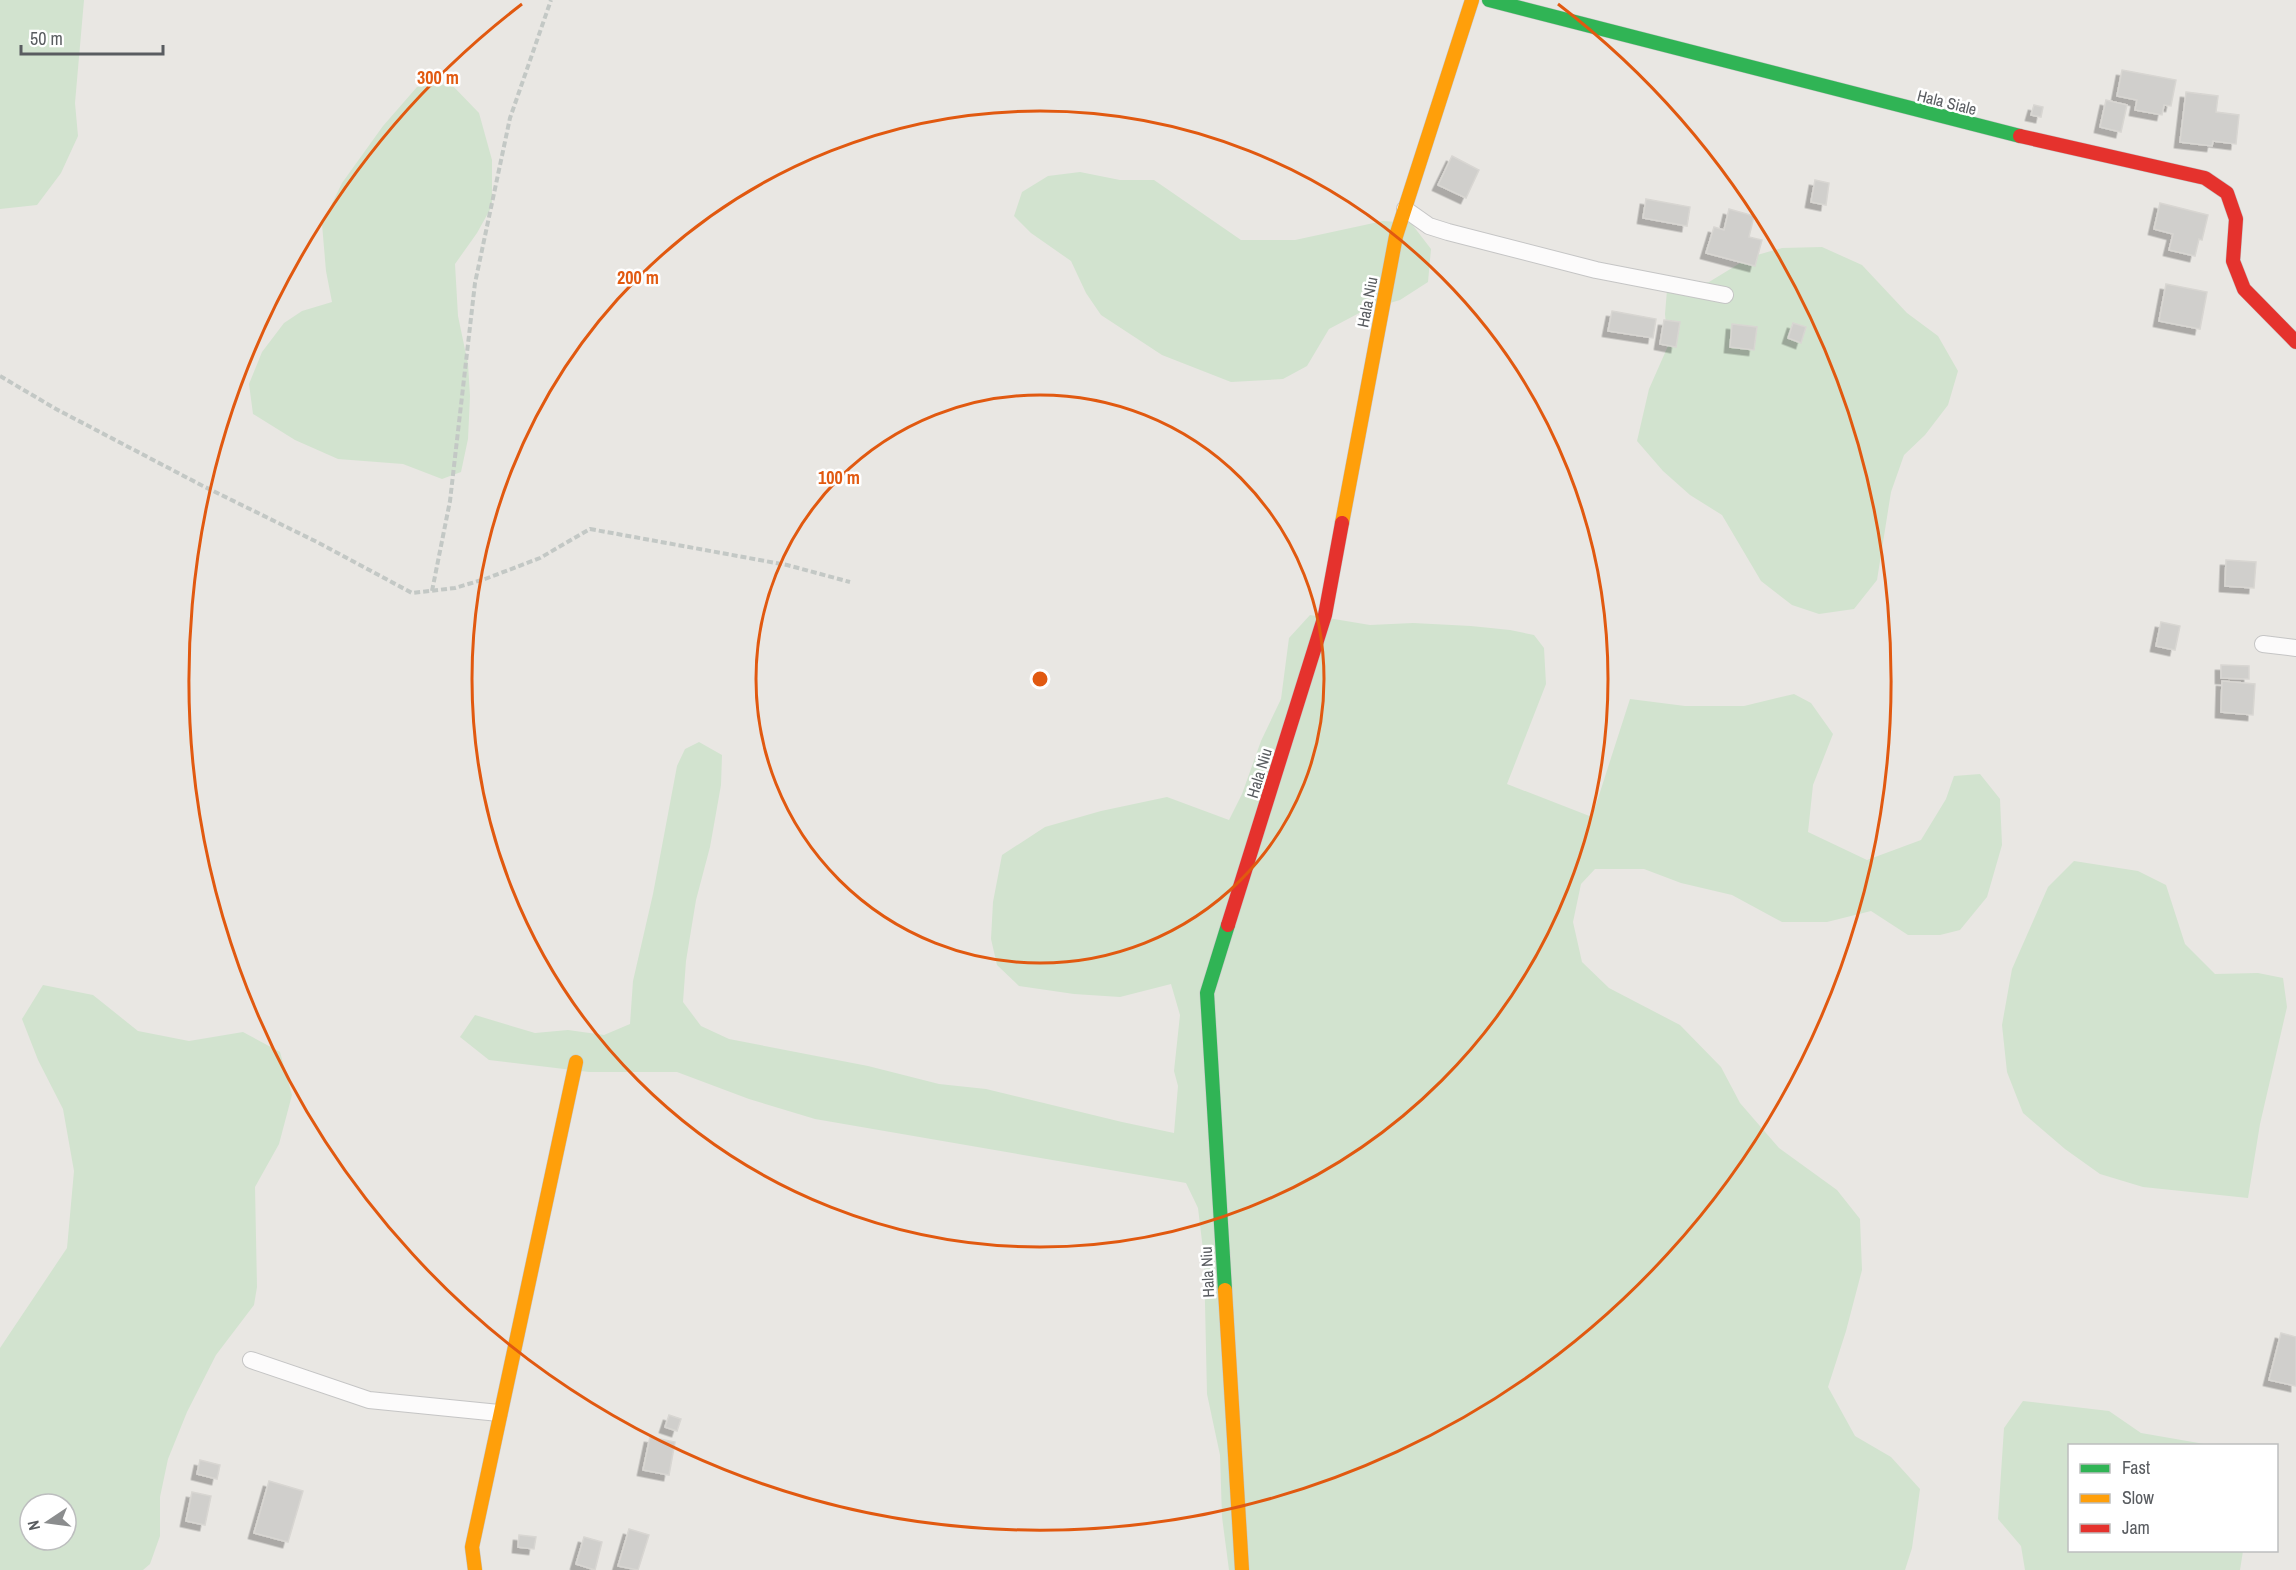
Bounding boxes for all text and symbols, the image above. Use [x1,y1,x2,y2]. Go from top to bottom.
scale bar [21,18,164,56]
text: 50 m [30,26,63,51]
text: 300 m [417,65,459,90]
street label: Hala Siale [1915,84,1979,120]
text: 200 m [617,265,659,290]
street label: Hala Niu [1351,275,1383,329]
text: 100 m [818,465,860,490]
centre of rings [1030,669,1050,689]
street label: Hala Niu [1241,745,1277,801]
street label: Hala Niu [1195,1246,1219,1298]
legend [2068,1444,2278,1552]
text: Fast [2122,1455,2150,1480]
text: Slow [2122,1485,2154,1510]
north arrow [18,1492,78,1552]
text: Jam [2122,1515,2150,1540]
text: N [22,1518,45,1532]

